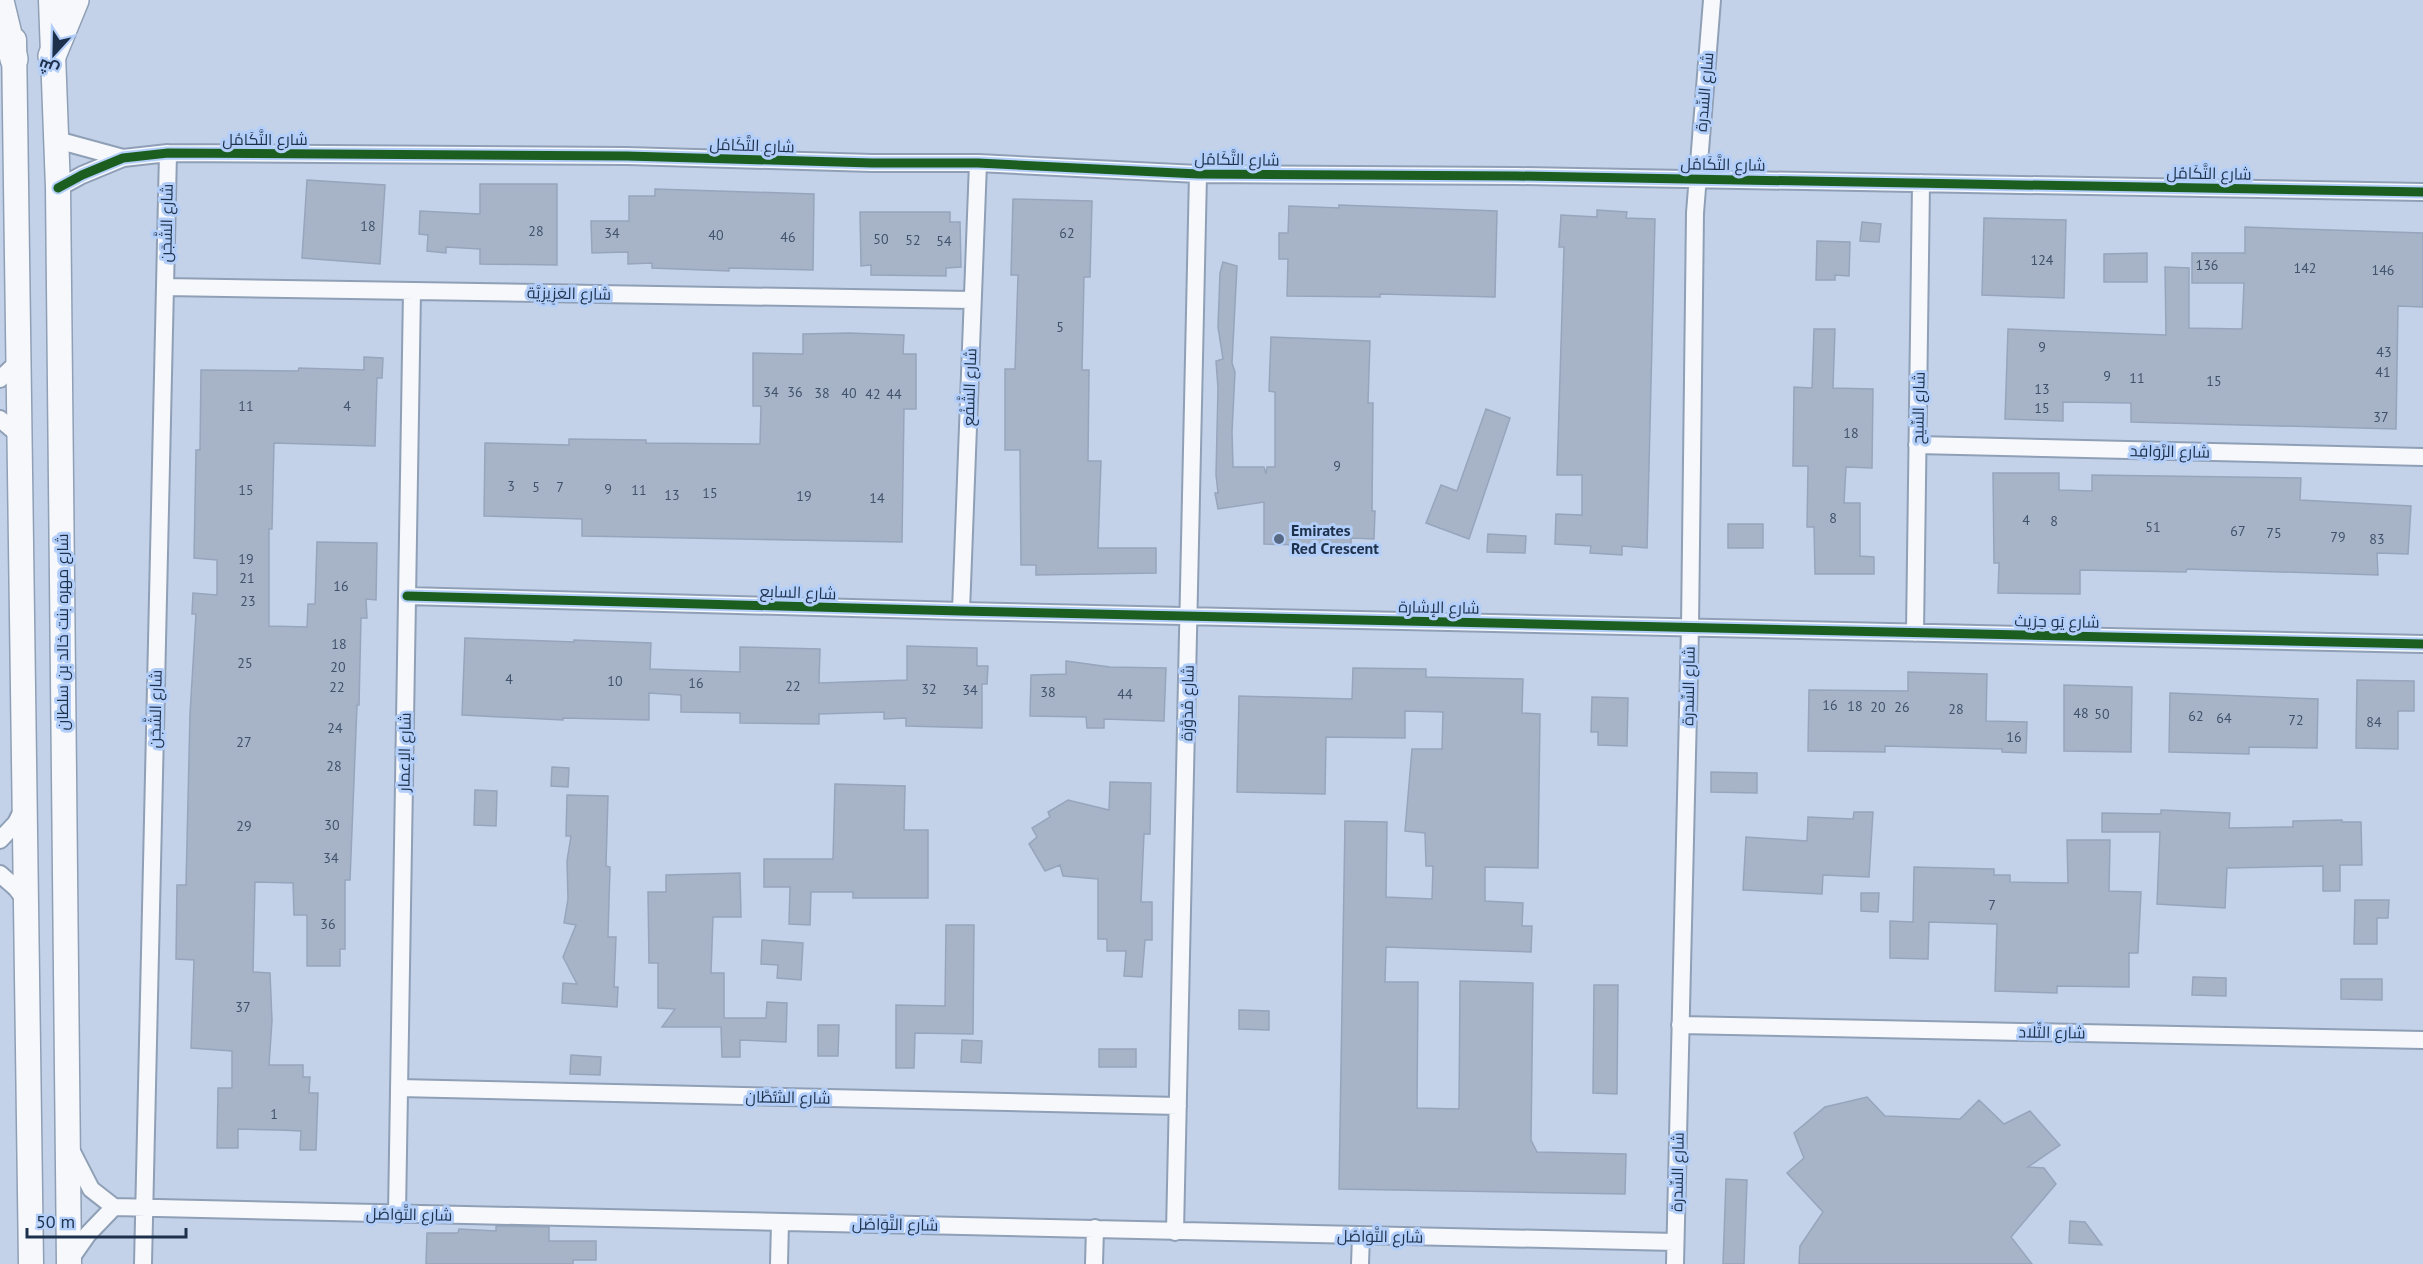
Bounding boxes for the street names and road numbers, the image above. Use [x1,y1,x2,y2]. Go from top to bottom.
street label: شارع السِّدرة [1691,51,1719,133]
street label: شارع التَّكَامُل [222,129,308,151]
street label: شارع التَّكَامُل [709,133,795,158]
street label: شارع التَّكَامُل [1194,148,1280,172]
street label: شارع التَّكَامُل [1680,153,1766,177]
street label: شارع التَّكَامُل [2166,162,2252,186]
street label: شارع الشَّجَن [153,184,179,262]
street label: شارع العَزِيزِيَّة [527,282,611,306]
street label: شارع الشَّفْع [955,348,982,426]
street label: شارع السِّيح [1907,372,1931,444]
street label: شارع الرَّوَافِد [2130,440,2210,464]
street label: شارع مهره بنت خالد بن سلطان [52,534,74,730]
street label: شارع السابع [759,581,837,605]
street label: شارع الإشارة [1398,596,1480,620]
street label: شارع يَو حِرَيث [2014,610,2100,634]
street label: شارع السِّدرة [1677,646,1701,726]
street label: شارع مْدَوَّرَة [1176,665,1200,741]
street label: شارع الشَّجَن [142,670,168,748]
street label: شارع الإعمار [393,712,417,793]
street label: شارع التِّلاد [2018,1021,2086,1045]
street label: شارع الشُّطَّان [745,1086,831,1110]
street label: شارع السِّدرة [1666,1132,1690,1212]
street label: شارع التَّوَاصُل [366,1203,452,1227]
street label: شارع التَّوَاصُل [852,1213,938,1237]
street label: شارع التَّوَاصُل [1337,1225,1423,1249]

